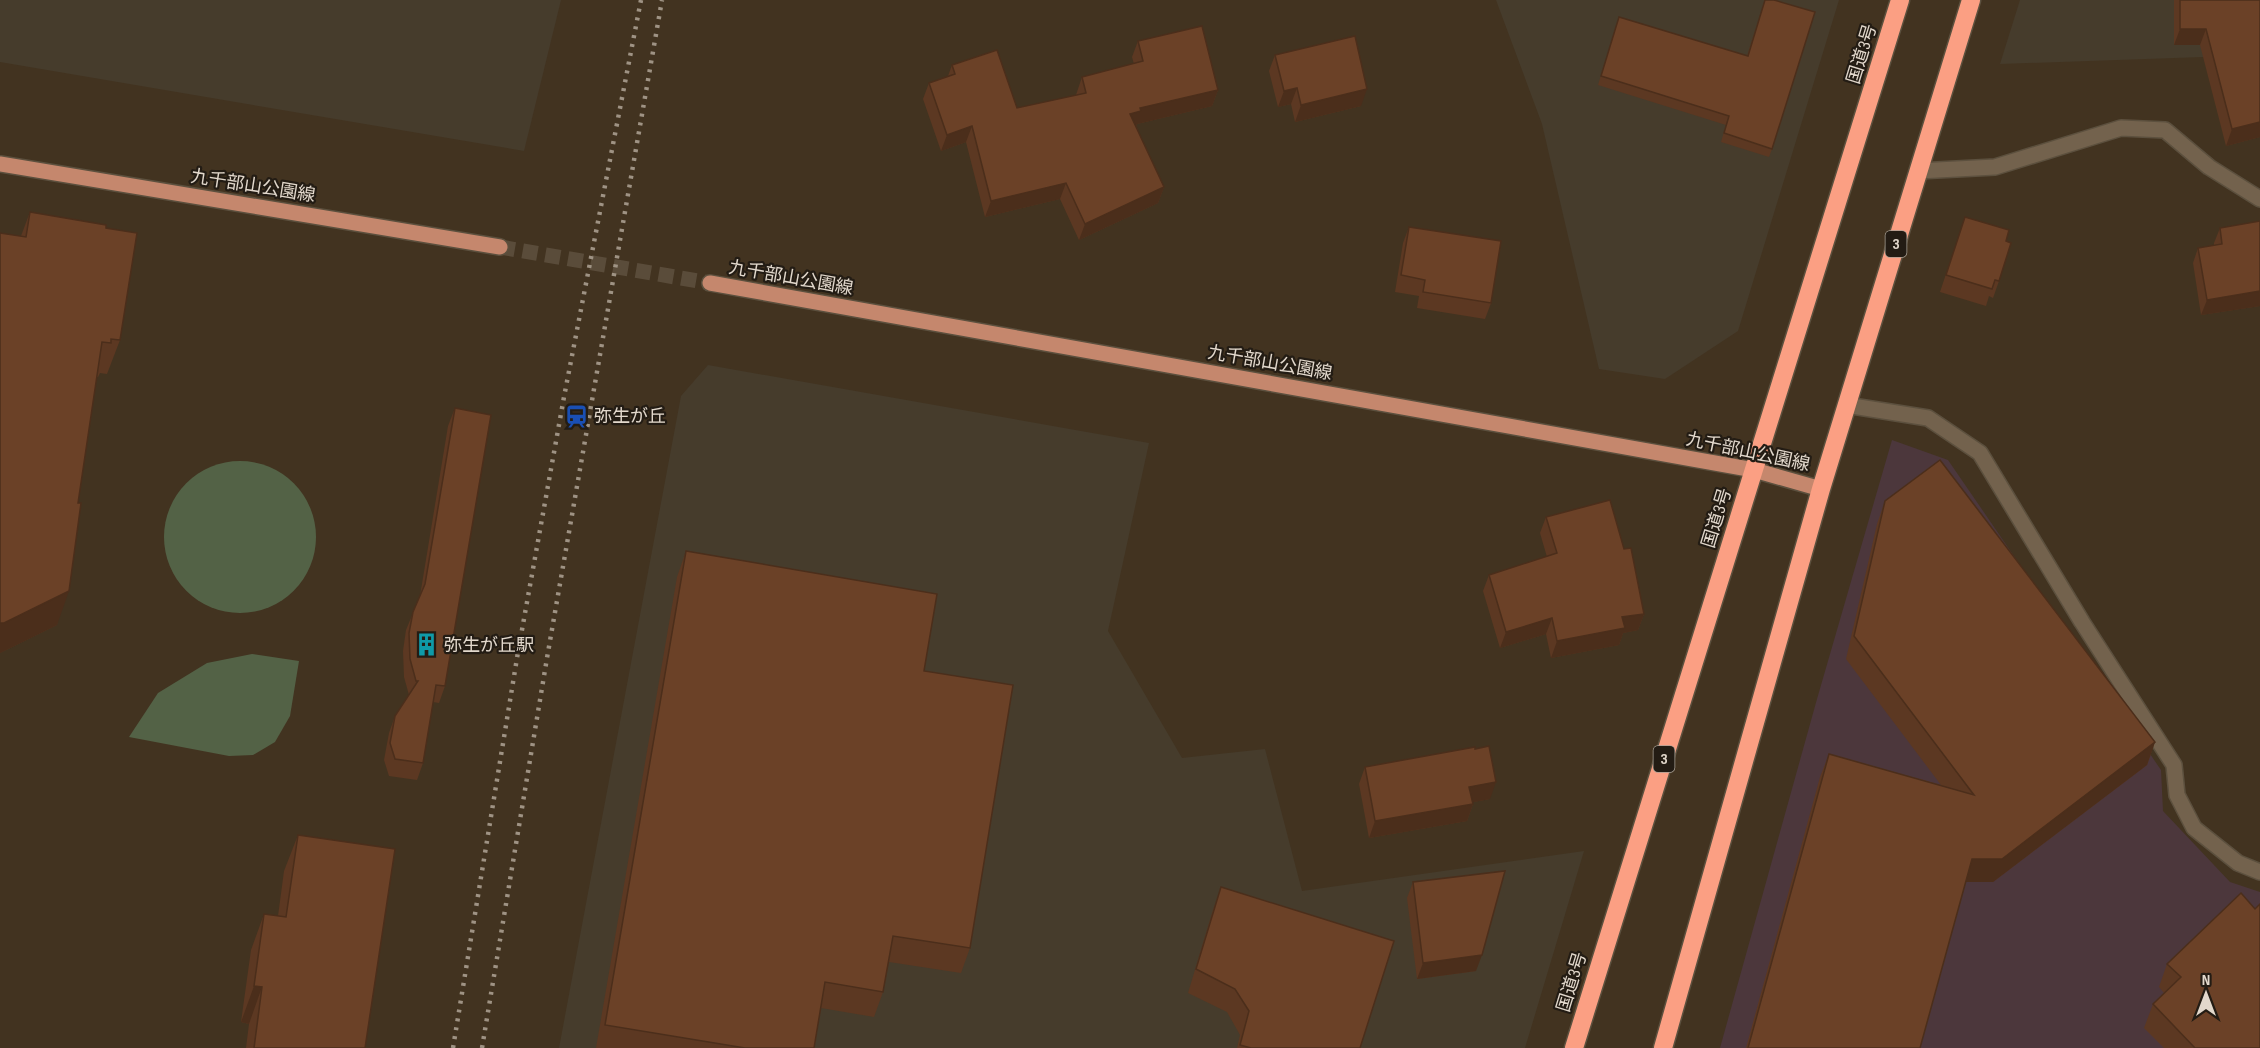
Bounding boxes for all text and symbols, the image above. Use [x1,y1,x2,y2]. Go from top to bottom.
street label: 国道3号 [1843,22,1881,86]
street label: 九千部山公園線 [189,166,317,206]
road number: 3 [1886,231,1906,257]
street label: 九千部山公園線 [727,257,855,299]
street label: 九千部山公園線 [1206,342,1334,384]
station icon: 弥生が丘 [563,403,589,429]
place label: 弥生が丘 [594,406,666,427]
street label: 九千部山公園線 [1684,429,1812,475]
street label: 国道3号 [1698,486,1736,550]
building icon: 弥生が丘駅 [413,632,439,658]
place label: 弥生が丘駅 [444,635,534,656]
road number: 3 [1654,746,1674,772]
street label: 国道3号 [1553,950,1591,1014]
north arrow [2176,964,2236,1024]
text: N [2202,971,2210,990]

